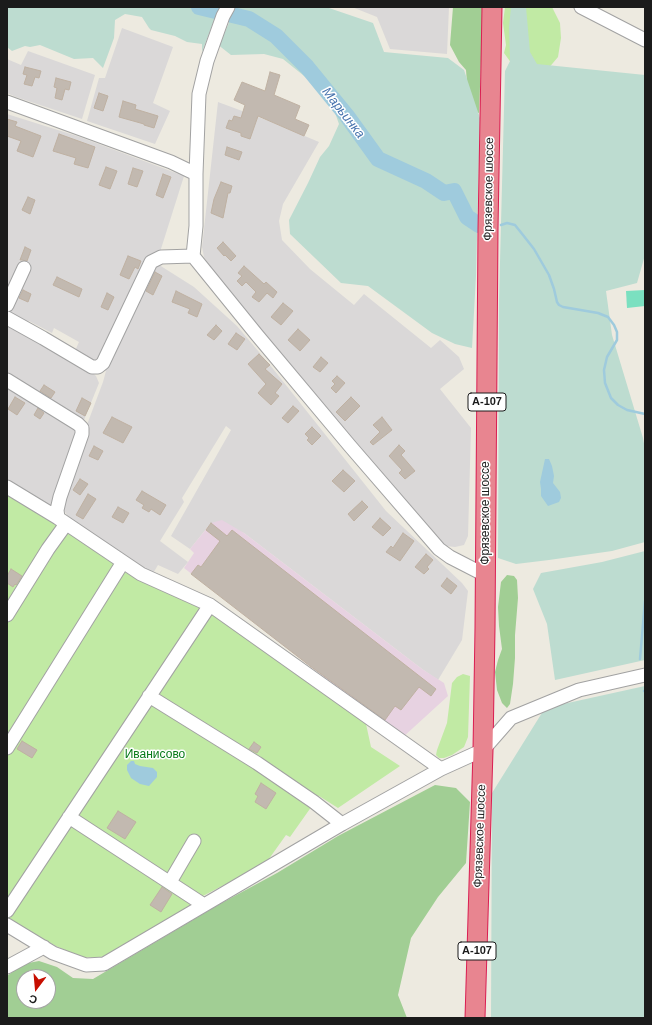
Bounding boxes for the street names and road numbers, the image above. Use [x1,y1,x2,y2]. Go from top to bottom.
street label: Фрязевское шоссе [481,137,497,241]
road number: А-107 [468,393,506,411]
street label: Фрязевское шоссе [479,461,493,565]
street label: Фрязевское шоссе [471,784,489,888]
road number: А-107 [458,942,496,960]

